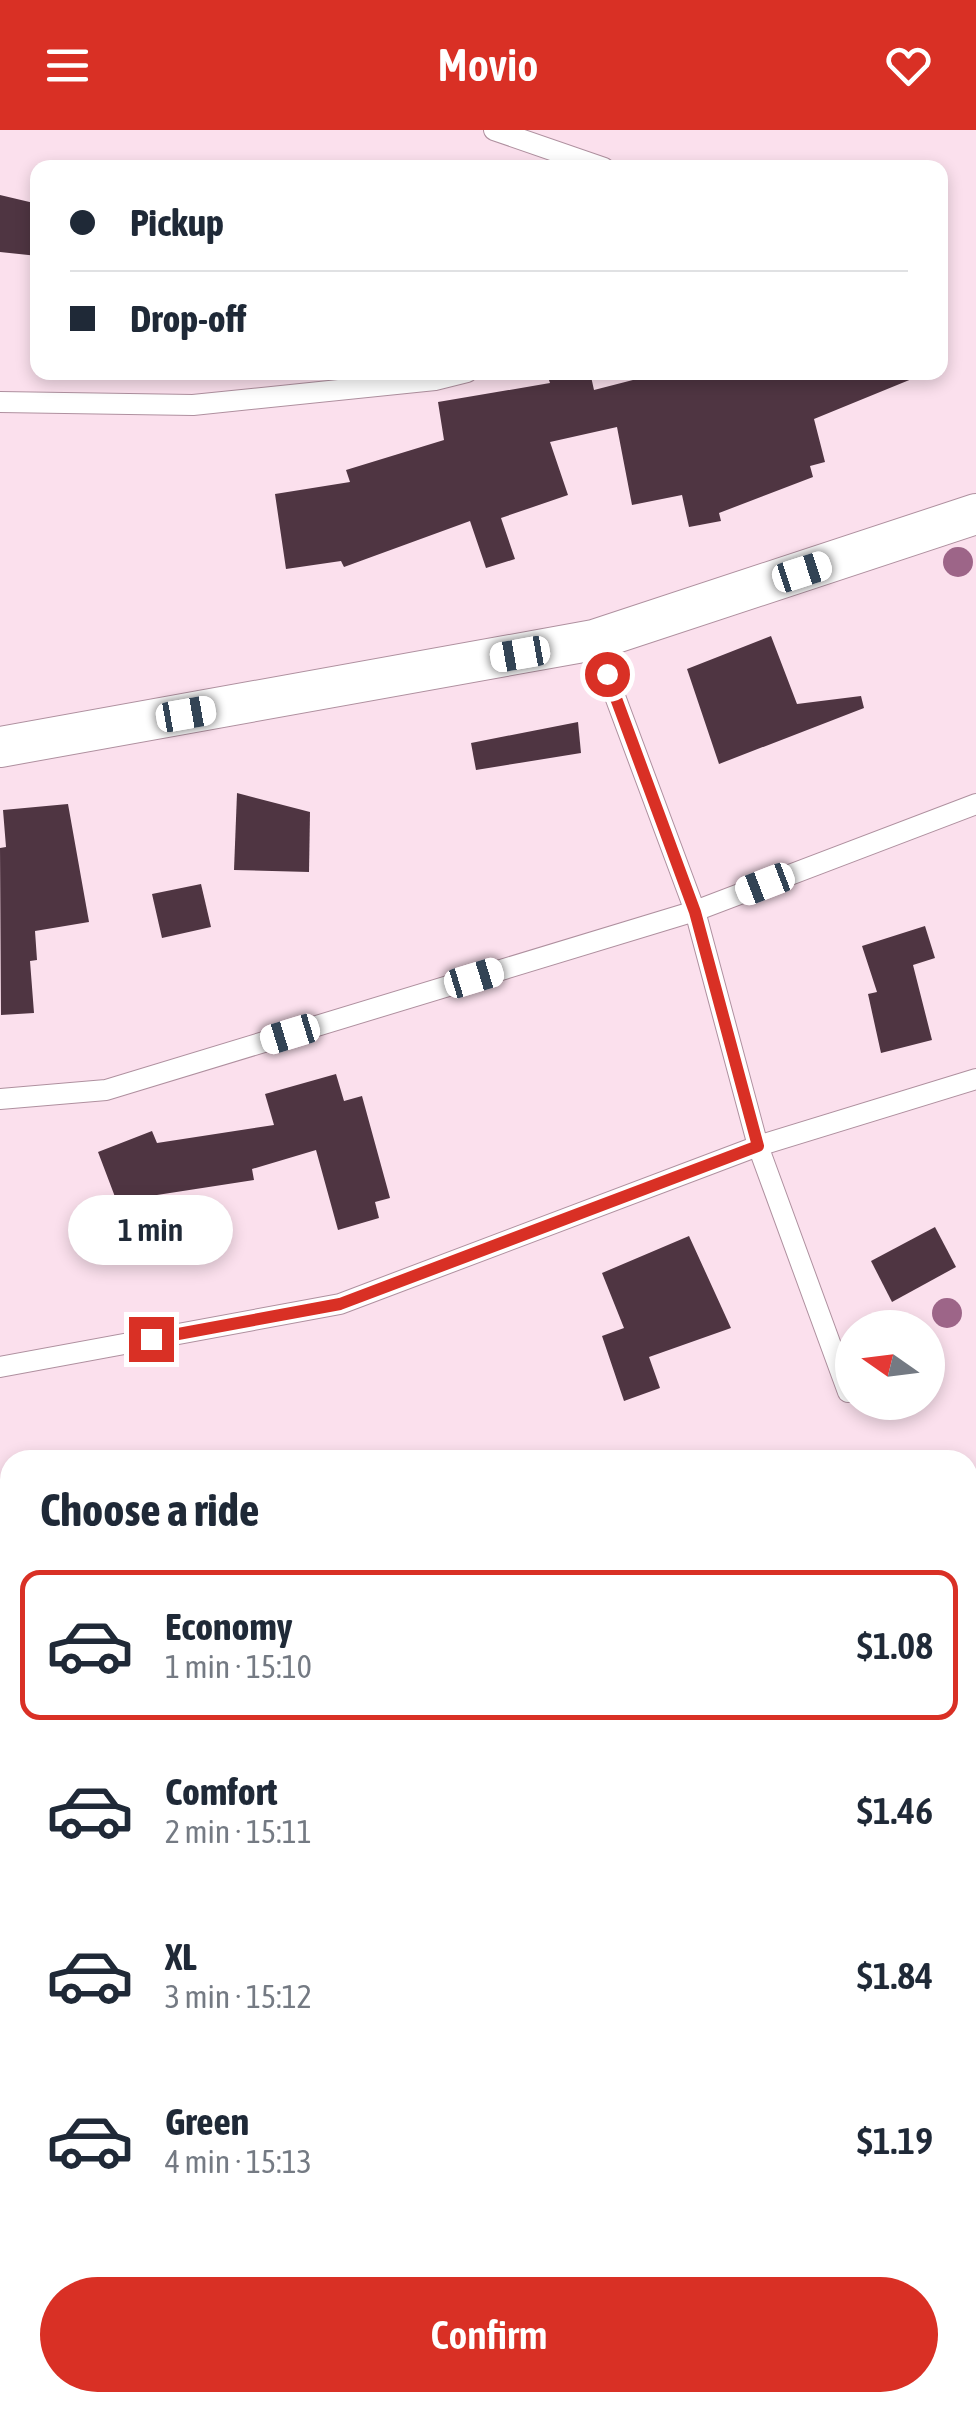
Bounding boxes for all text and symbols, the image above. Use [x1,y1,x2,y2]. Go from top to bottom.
icon: menu [40,38,95,93]
icon: heart [881,38,936,93]
text: Movio [438,39,538,91]
text: Pickup [130,201,224,244]
text: Drop-off [130,297,246,340]
car [769,548,835,596]
car [488,634,552,674]
route start [585,652,630,697]
car [154,694,218,734]
car [732,859,798,909]
car [441,955,507,1001]
car [257,1011,323,1057]
callout: 1 min [68,1194,234,1264]
text: 1 min [118,1211,183,1248]
north arrow [835,1310,945,1420]
map controls [835,1310,945,1420]
route end [129,1317,174,1362]
text: Choose a ride [40,1484,259,1536]
icon: car [45,1600,135,1690]
text: Economy [165,1605,292,1648]
text: $1.08 [857,1624,933,1667]
text: 1 min · 15:10 [165,1648,312,1685]
icon: car [45,1765,135,1855]
text: Comfort [165,1770,277,1813]
text: $1.46 [857,1789,933,1832]
text: 2 min · 15:11 [165,1813,312,1850]
icon: car [45,1930,135,2020]
text: XL [165,1935,197,1978]
text: $1.84 [857,1954,933,1997]
text: 3 min · 15:12 [165,1978,312,2015]
icon: car [45,2095,135,2185]
text: Green [165,2100,249,2143]
text: $1.19 [857,2119,933,2162]
text: 4 min · 15:13 [165,2143,312,2180]
button: Confirm [40,2277,938,2392]

